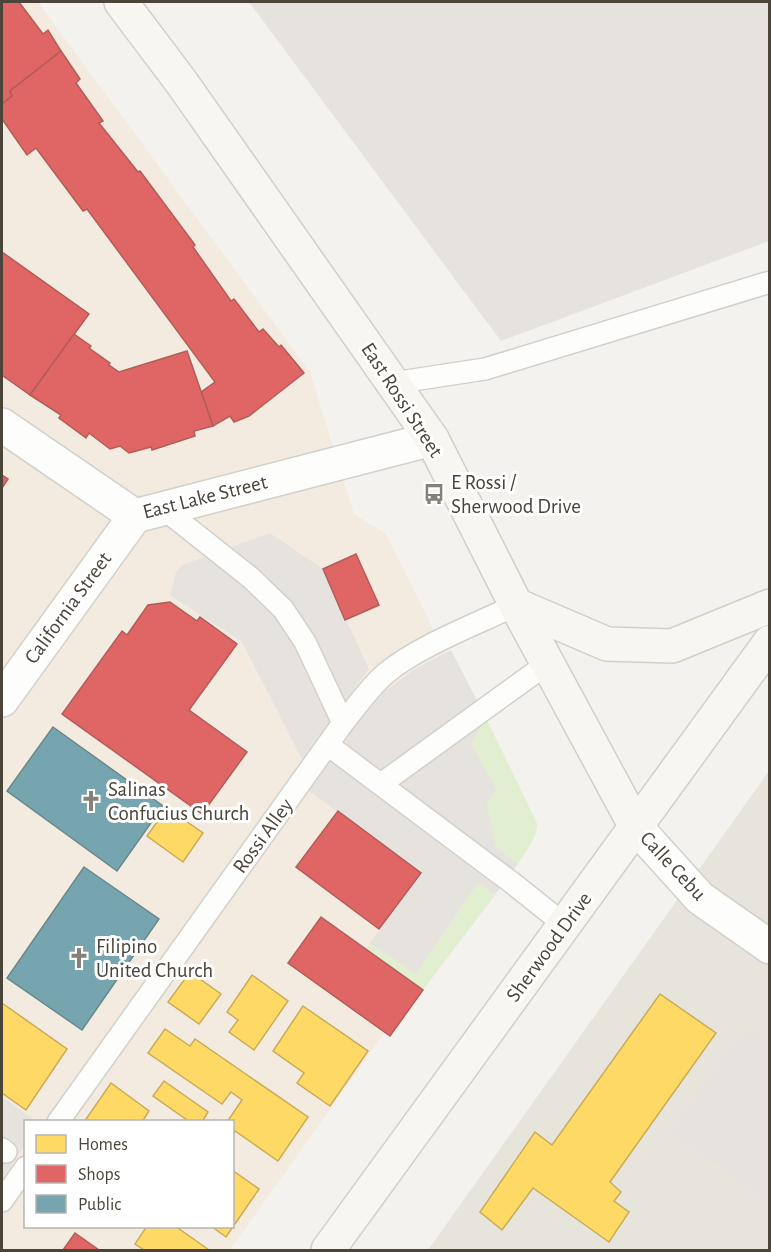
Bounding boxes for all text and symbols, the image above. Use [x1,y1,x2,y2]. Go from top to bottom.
street label: East Rossi Street [357,339,447,461]
street label: East Lake Street [141,471,270,523]
place label: E Rossi / Sherwood Drive [451,472,581,517]
bus stop icon: E Rossi / Sherwood Drive [422,482,446,506]
street label: California Street [21,548,116,668]
place label: Salinas Confucius Church [108,779,250,824]
church icon: Salinas Confucius Church [79,789,103,813]
street label: Rossi Alley [229,795,297,877]
street label: Calle Cebu [636,827,710,905]
street label: Sherwood Drive [502,888,596,1006]
place label: Filipino United Church [96,936,213,981]
church icon: Filipino United Church [67,946,91,970]
legend [24,1120,234,1228]
text: Homes [78,1136,128,1154]
text: Shops [78,1166,120,1184]
text: Public [78,1196,121,1214]

